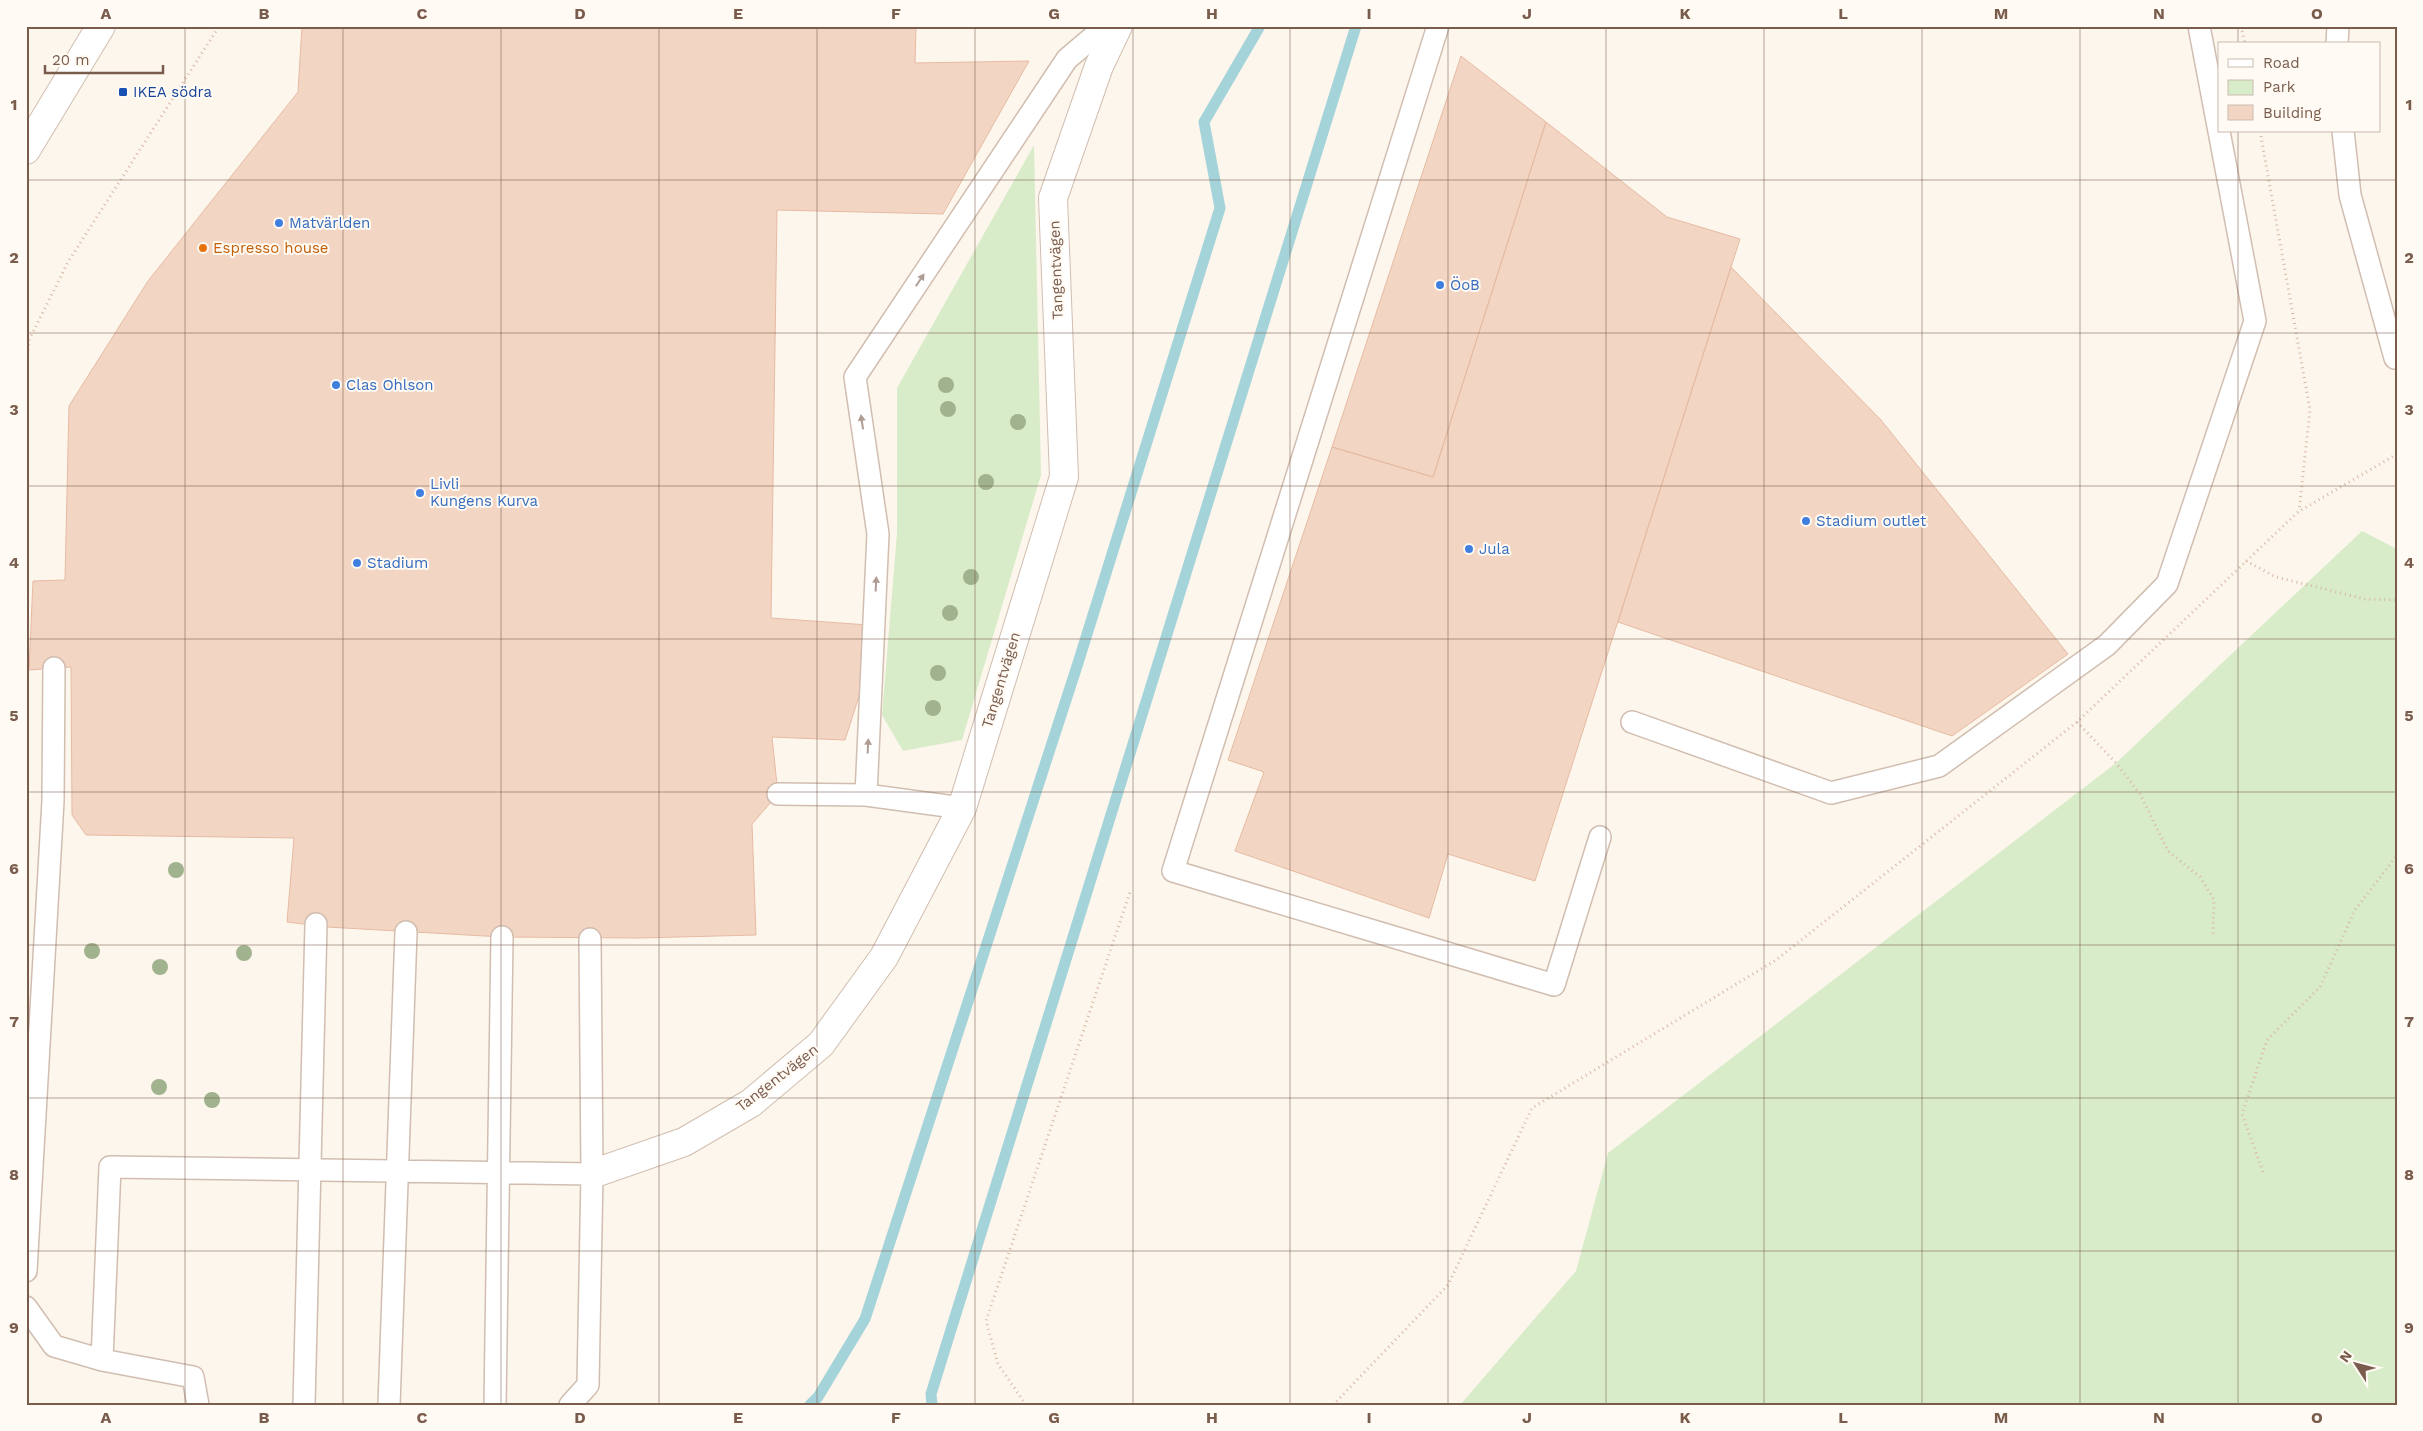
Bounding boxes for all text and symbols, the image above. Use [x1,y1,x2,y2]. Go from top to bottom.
text: A [101,4,112,23]
text: B [259,4,270,23]
text: C [417,4,428,23]
text: D [574,4,586,23]
text: E [733,4,743,23]
text: F [891,4,901,23]
text: G [1048,4,1060,23]
text: H [1206,4,1218,23]
text: I [1366,4,1372,23]
text: J [1522,4,1532,23]
text: K [1679,4,1691,23]
text: L [1838,4,1848,23]
text: M [1994,4,2008,23]
text: N [2153,4,2165,23]
text: O [2311,4,2323,23]
scale bar [45,42,162,74]
legend [2218,42,2380,132]
text: 20 m [52,51,90,69]
text: Road [2263,54,2300,72]
text: Park [2263,78,2296,96]
place label: IKEA södra [133,83,212,101]
marker: IKEA södra [117,86,129,98]
text: 1 [11,95,17,114]
text: 1 [2406,95,2412,114]
text: Building [2263,104,2321,122]
place label: Matvärlden [289,214,370,232]
marker: Matvärlden [273,217,285,229]
street label: Tangentvägen [1045,220,1067,320]
place label: Espresso house [213,239,328,257]
marker: Espresso house [197,242,209,254]
text: 2 [9,248,19,267]
text: 2 [2404,248,2414,267]
one-way arrow [915,273,925,287]
place label: ÖoB [1450,276,1480,294]
marker: ÖoB [1434,279,1446,291]
place label: Clas Ohlson [346,376,434,394]
marker: Clas Ohlson [330,379,342,391]
text: 3 [9,400,19,419]
text: 3 [2404,400,2414,419]
one-way arrow [858,414,866,430]
place label: Livli Kungens Kurva [430,475,538,510]
marker: Livli Kungens Kurva [414,487,426,499]
place label: Stadium outlet [1816,512,1927,530]
marker: Stadium outlet [1800,515,1812,527]
place label: Jula [1479,540,1510,558]
marker: Jula [1463,543,1475,555]
text: 4 [9,553,19,572]
text: 4 [2404,553,2414,572]
place label: Stadium [367,554,428,572]
marker: Stadium [351,557,363,569]
one-way arrow [872,575,880,591]
street label: Tangentvägen [978,630,1024,730]
text: 5 [9,706,19,725]
text: 5 [2404,706,2414,725]
one-way arrow [864,738,872,754]
text: 6 [9,859,19,878]
text: 6 [2404,859,2414,878]
text: 7 [9,1012,19,1031]
text: 7 [2404,1012,2414,1031]
street label: Tangentvägen [732,1040,822,1116]
text: 8 [9,1165,19,1184]
text: 8 [2404,1165,2414,1184]
text: 9 [9,1318,19,1337]
text: 9 [2404,1318,2414,1337]
north arrow [2330,1338,2380,1388]
text: N [2336,1347,2355,1365]
text: A [101,1408,112,1427]
text: B [259,1408,270,1427]
text: C [417,1408,428,1427]
text: D [574,1408,586,1427]
text: E [733,1408,743,1427]
text: F [891,1408,901,1427]
text: G [1048,1408,1060,1427]
text: H [1206,1408,1218,1427]
text: I [1366,1408,1372,1427]
text: J [1522,1408,1532,1427]
text: K [1679,1408,1691,1427]
text: L [1838,1408,1848,1427]
text: M [1994,1408,2008,1427]
text: N [2153,1408,2165,1427]
text: O [2311,1408,2323,1427]

